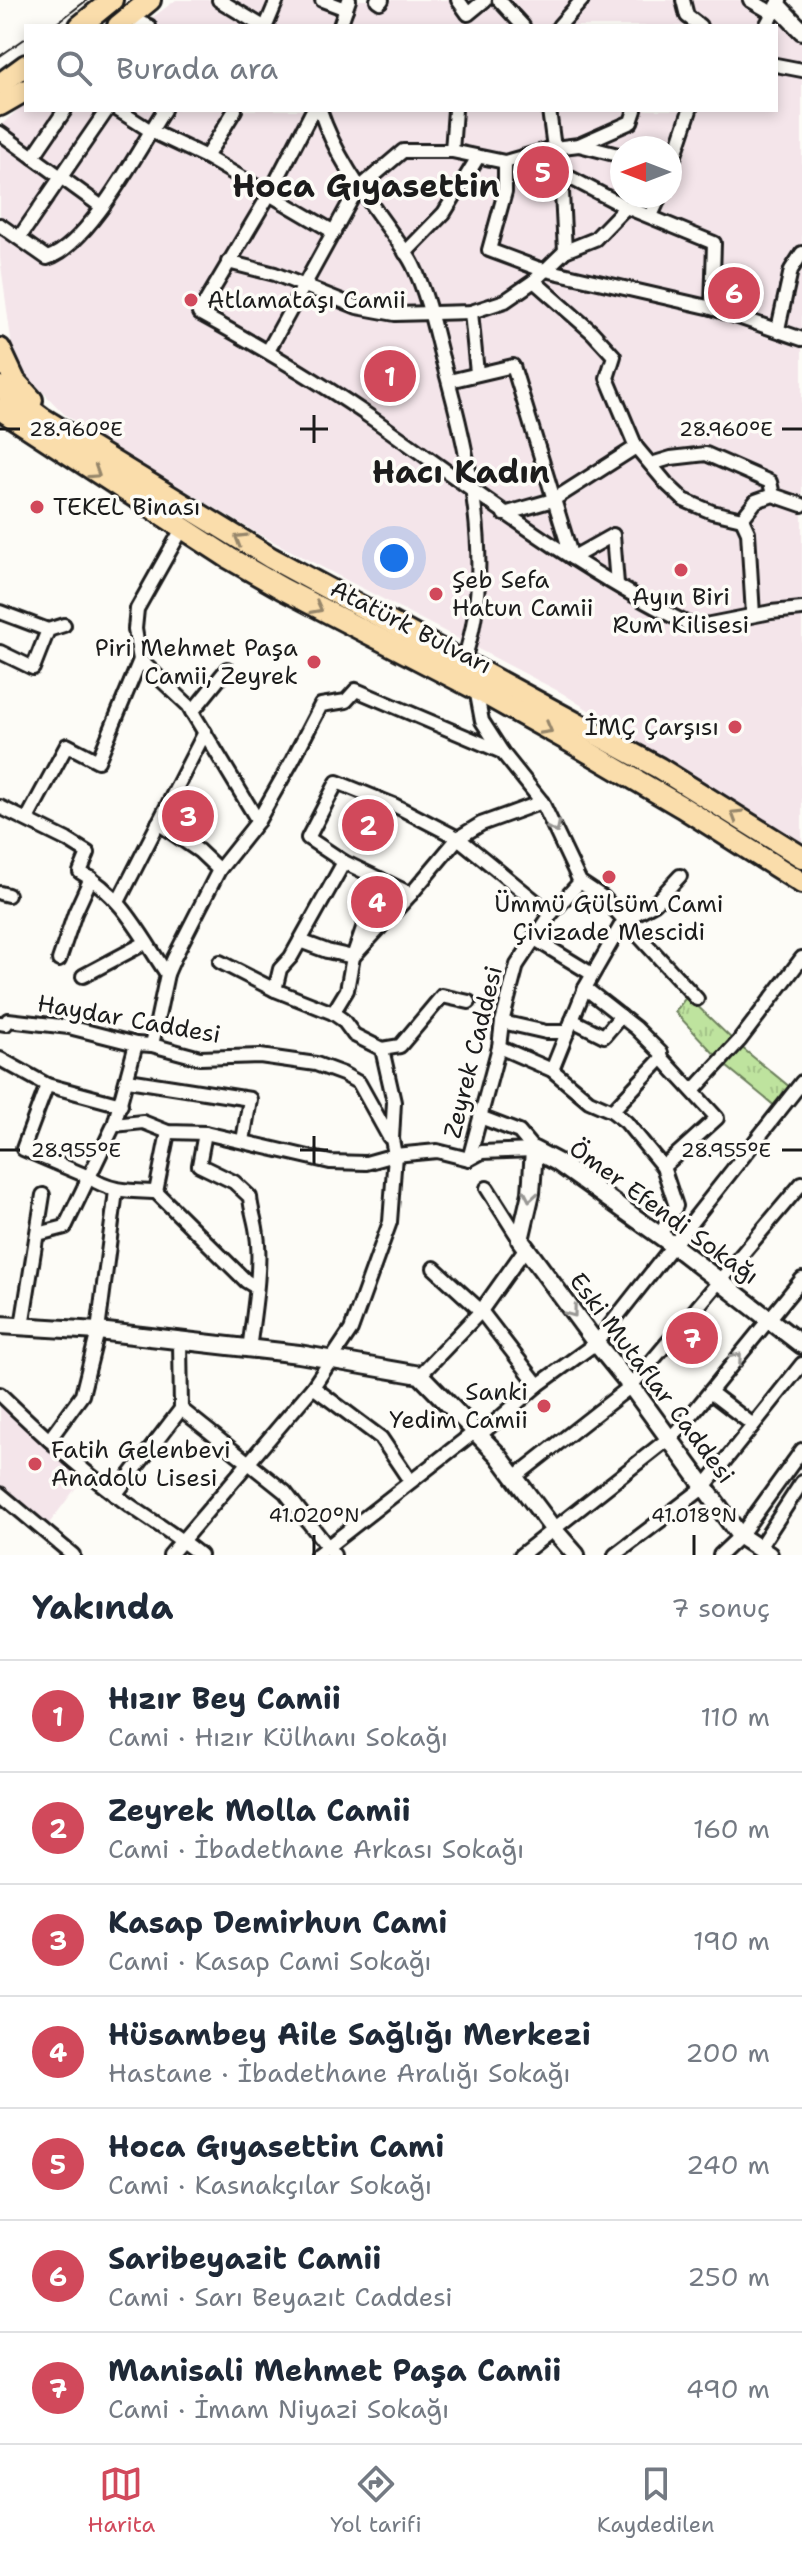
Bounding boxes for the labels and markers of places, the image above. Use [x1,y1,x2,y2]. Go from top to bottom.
pin: 5 [517,142,569,202]
pin: 6 [708,263,760,323]
place label: Atlamataşı Camii [207,284,406,316]
marker: Atlamataşı Camii [182,291,200,309]
pin: 1 [364,346,416,406]
place label: TEKEL Binası [53,491,201,523]
marker: TEKEL Binası [28,498,46,516]
marker: Ayın Biri Rum Kilisesi [672,561,690,579]
place label: Şeb Sefa Hatun Camii [452,564,594,624]
place label: Ayın Biri Rum Kilisesi [613,581,749,641]
marker: Şeb Sefa Hatun Camii [427,585,445,603]
place label: Piri Mehmet Paşa Camii, Zeyrek [95,632,298,692]
marker: Piri Mehmet Paşa Camii, Zeyrek [305,653,323,671]
place label: İMÇ Çarşısı [585,711,719,743]
marker: İMÇ Çarşısı [726,718,744,736]
pin: 3 [162,786,214,846]
pin: 2 [342,795,394,855]
marker: Ümmü Gülsüm Cami Çivizade Mescidi [600,868,618,886]
pin: 4 [351,872,403,932]
place label: Ümmü Gülsüm Cami Çivizade Mescidi [494,888,724,948]
pin: 7 [666,1308,718,1368]
place label: Sanki Yedim Camii [389,1376,528,1436]
marker: Sanki Yedim Camii [535,1397,553,1415]
place label: Fatih Gelenbevi Anadolu Lisesi [51,1434,231,1494]
marker: Fatih Gelenbevi Anadolu Lisesi [26,1455,44,1473]

